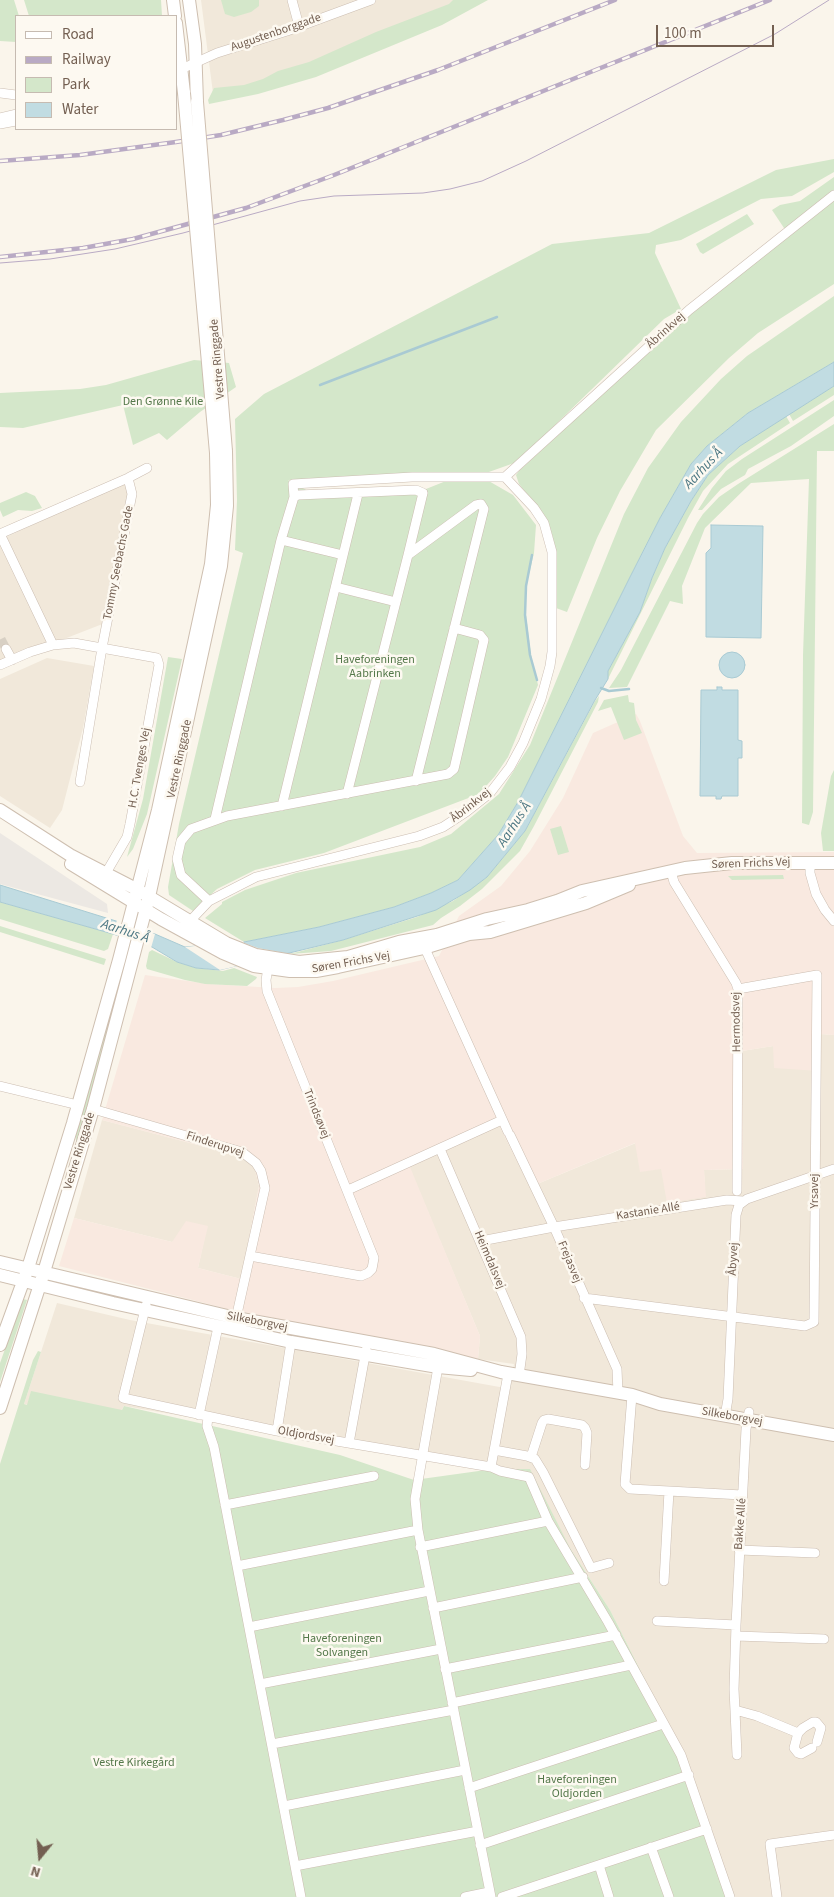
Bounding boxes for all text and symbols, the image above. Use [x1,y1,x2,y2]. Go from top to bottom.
street label: Augustenborggade [229,11,323,55]
legend [15,15,178,130]
scale bar [659,15,776,47]
text: 100 m [664,23,702,44]
text: Road [62,24,94,45]
text: Railway [62,49,111,70]
text: Park [62,74,90,95]
text: Water [62,99,98,120]
street label: Åbrinkvej [644,310,688,352]
street label: Vestre Ringgade [207,318,229,400]
park label: Den Grønne Kile [123,395,203,409]
water label: Aarhus Å [681,445,727,493]
street label: Tommy Seebachs Gade [101,505,137,621]
park label: Haveforeningen Aabrinken [335,653,415,681]
street label: Vestre Ringgade [165,718,195,800]
street label: H.C. Tvenges Vej [126,727,154,809]
street label: Åbrinkvej [448,786,494,826]
water label: Aarhus Å [494,800,536,850]
street label: Søren Frichs Vej [711,855,791,873]
water label: Aarhus Å [99,916,151,948]
street label: Søren Frichs Vej [311,949,391,977]
street label: Hermodsvej [729,992,745,1052]
street label: Trindsøvej [300,1087,332,1141]
street label: Vestre Ringgade [61,1111,99,1191]
street label: Finderupvej [184,1129,246,1161]
street label: Yrsavej [808,1174,822,1208]
street label: Kastanie Allé [615,1200,681,1224]
street label: Heimdalsvej [470,1229,508,1291]
street label: Frejasvej [554,1239,584,1285]
street label: Åbyvej [726,1242,742,1276]
street label: Silkeborgvej [225,1309,289,1335]
street label: Silkeborgvej [700,1405,764,1429]
street label: Oldjordsvej [277,1424,335,1448]
street label: Bakke Allé [732,1498,750,1550]
park label: Haveforeningen Solvangen [302,1632,382,1660]
park label: Vestre Kirkegård [93,1756,175,1770]
park label: Haveforeningen Oldjorden [537,1773,617,1801]
north arrow [15,1832,65,1882]
text: N [28,1860,43,1882]

